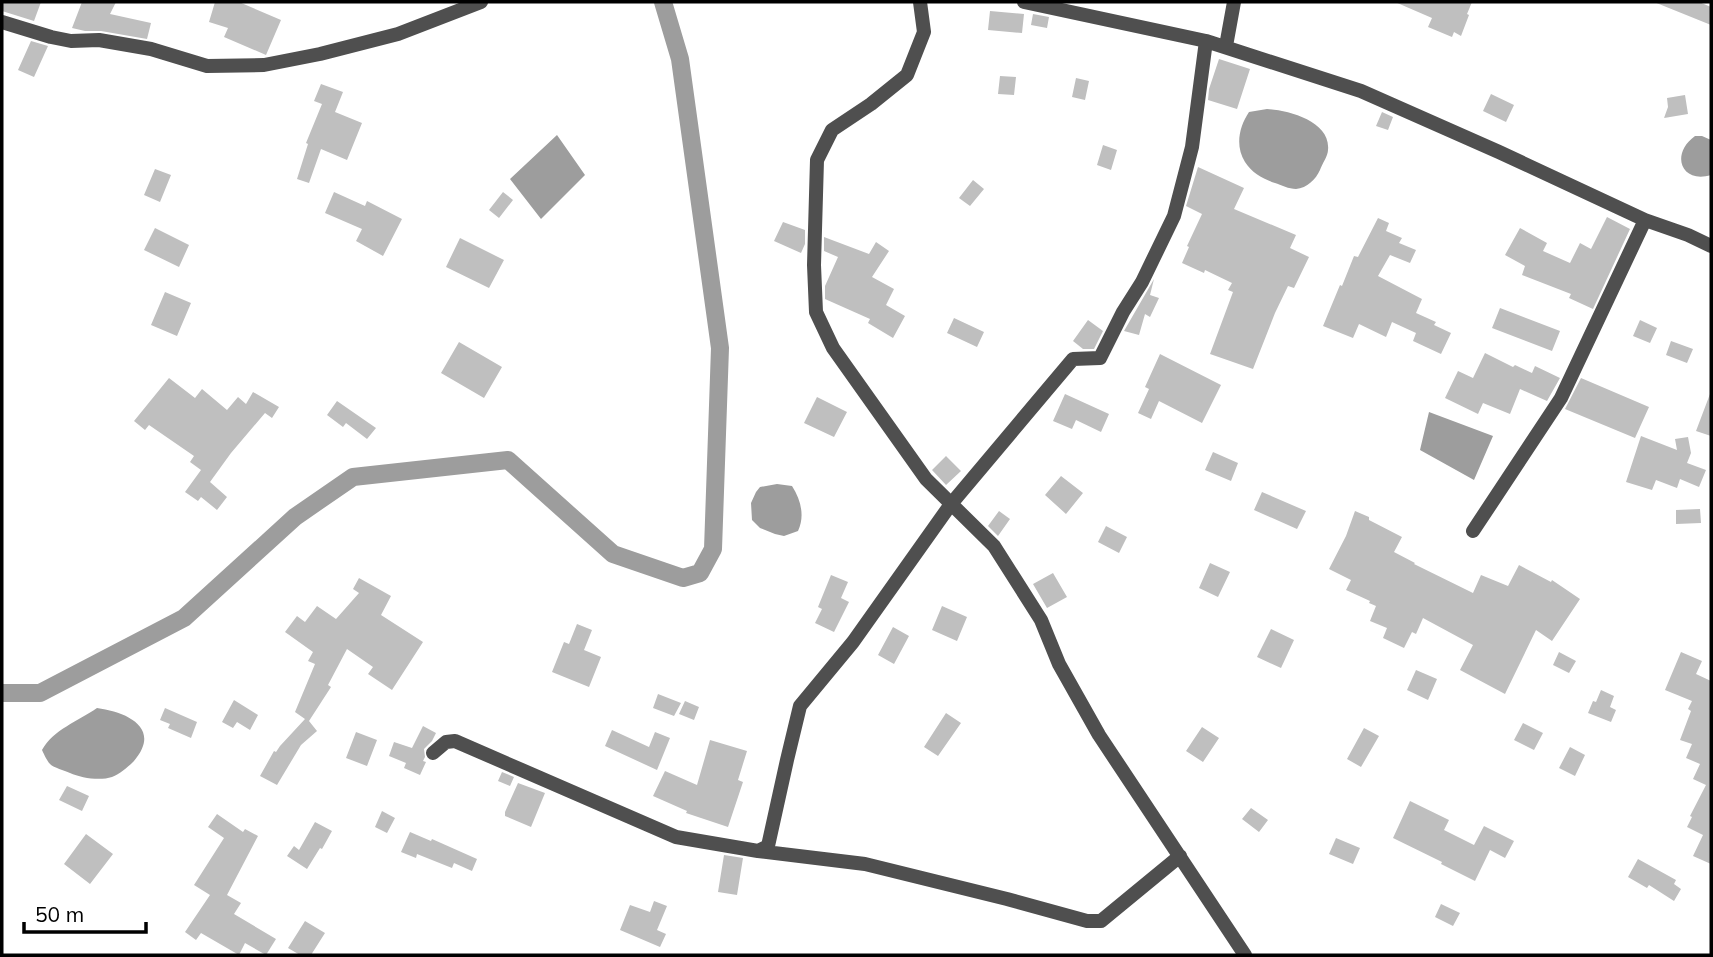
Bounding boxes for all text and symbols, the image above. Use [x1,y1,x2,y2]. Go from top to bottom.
scale bar [24,890,147,934]
text: 50 m [35,901,84,927]

